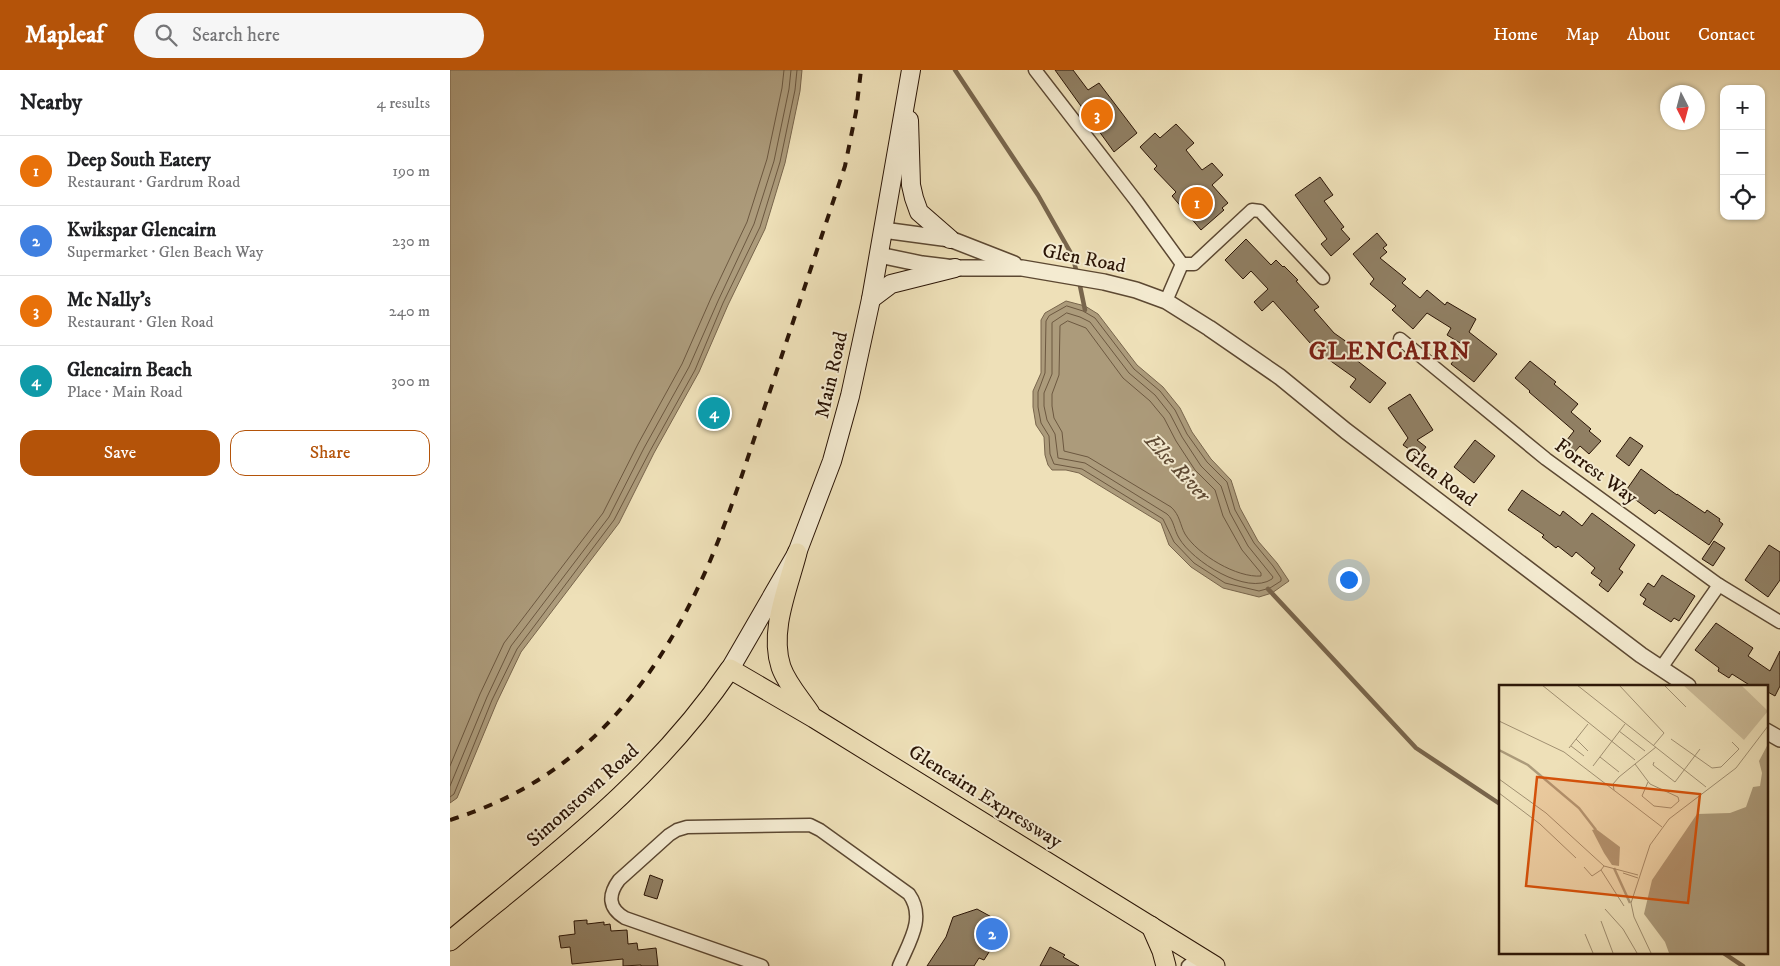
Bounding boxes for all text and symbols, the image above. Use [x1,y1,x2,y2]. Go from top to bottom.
search box [134,13,484,58]
text: Mapleaf [25,20,104,50]
icon: search [152,21,180,49]
text: Search here [192,24,280,47]
text: Home [1493,24,1538,46]
text: Map [1566,24,1599,46]
text: About [1627,24,1670,46]
text: Contact [1698,24,1755,46]
north arrow [1660,85,1705,130]
map controls [1720,85,1765,220]
button: + [1720,85,1765,130]
text: Nearby [20,90,82,116]
text: 4 results [377,93,430,113]
pin: 3 [1081,96,1113,134]
button: − [1720,130,1765,175]
text: Deep South Eatery [67,149,211,172]
text: 1 [33,161,39,181]
text: 190 m [392,161,430,181]
text: Restaurant · Gardrum Road [67,172,240,192]
button: locate [1720,175,1765,220]
pin: 1 [1181,184,1213,222]
text: Kwikspar Glencairn [67,219,216,242]
text: 2 [32,231,40,251]
text: 230 m [392,231,430,251]
street label: Glen Road [1040,239,1128,279]
text: Supermarket · Glen Beach Way [67,242,263,262]
text: Mc Nally's [67,289,151,312]
text: 3 [33,301,39,321]
text: 240 m [389,301,430,321]
text: Restaurant · Glen Road [67,312,214,332]
street label: Main Road [810,329,854,421]
district label: GLENCAIRN [1309,336,1471,367]
text: Glencairn Beach [67,359,192,382]
text: 4 [31,371,41,391]
text: 300 m [391,371,430,391]
text: Place · Main Road [67,382,183,402]
pin: 4 [698,394,730,432]
water label: Else River [1138,428,1216,509]
button: Save [20,430,220,476]
button: Share [230,430,430,476]
street label: Forrest Way [1549,433,1643,511]
street label: Glen Road [1399,442,1481,512]
your location [1336,567,1362,593]
inset map [1499,685,1768,954]
street label: Simonstown Road [522,739,644,853]
street label: Glencairn Expressway [903,740,1067,855]
pin: 2 [976,915,1008,953]

